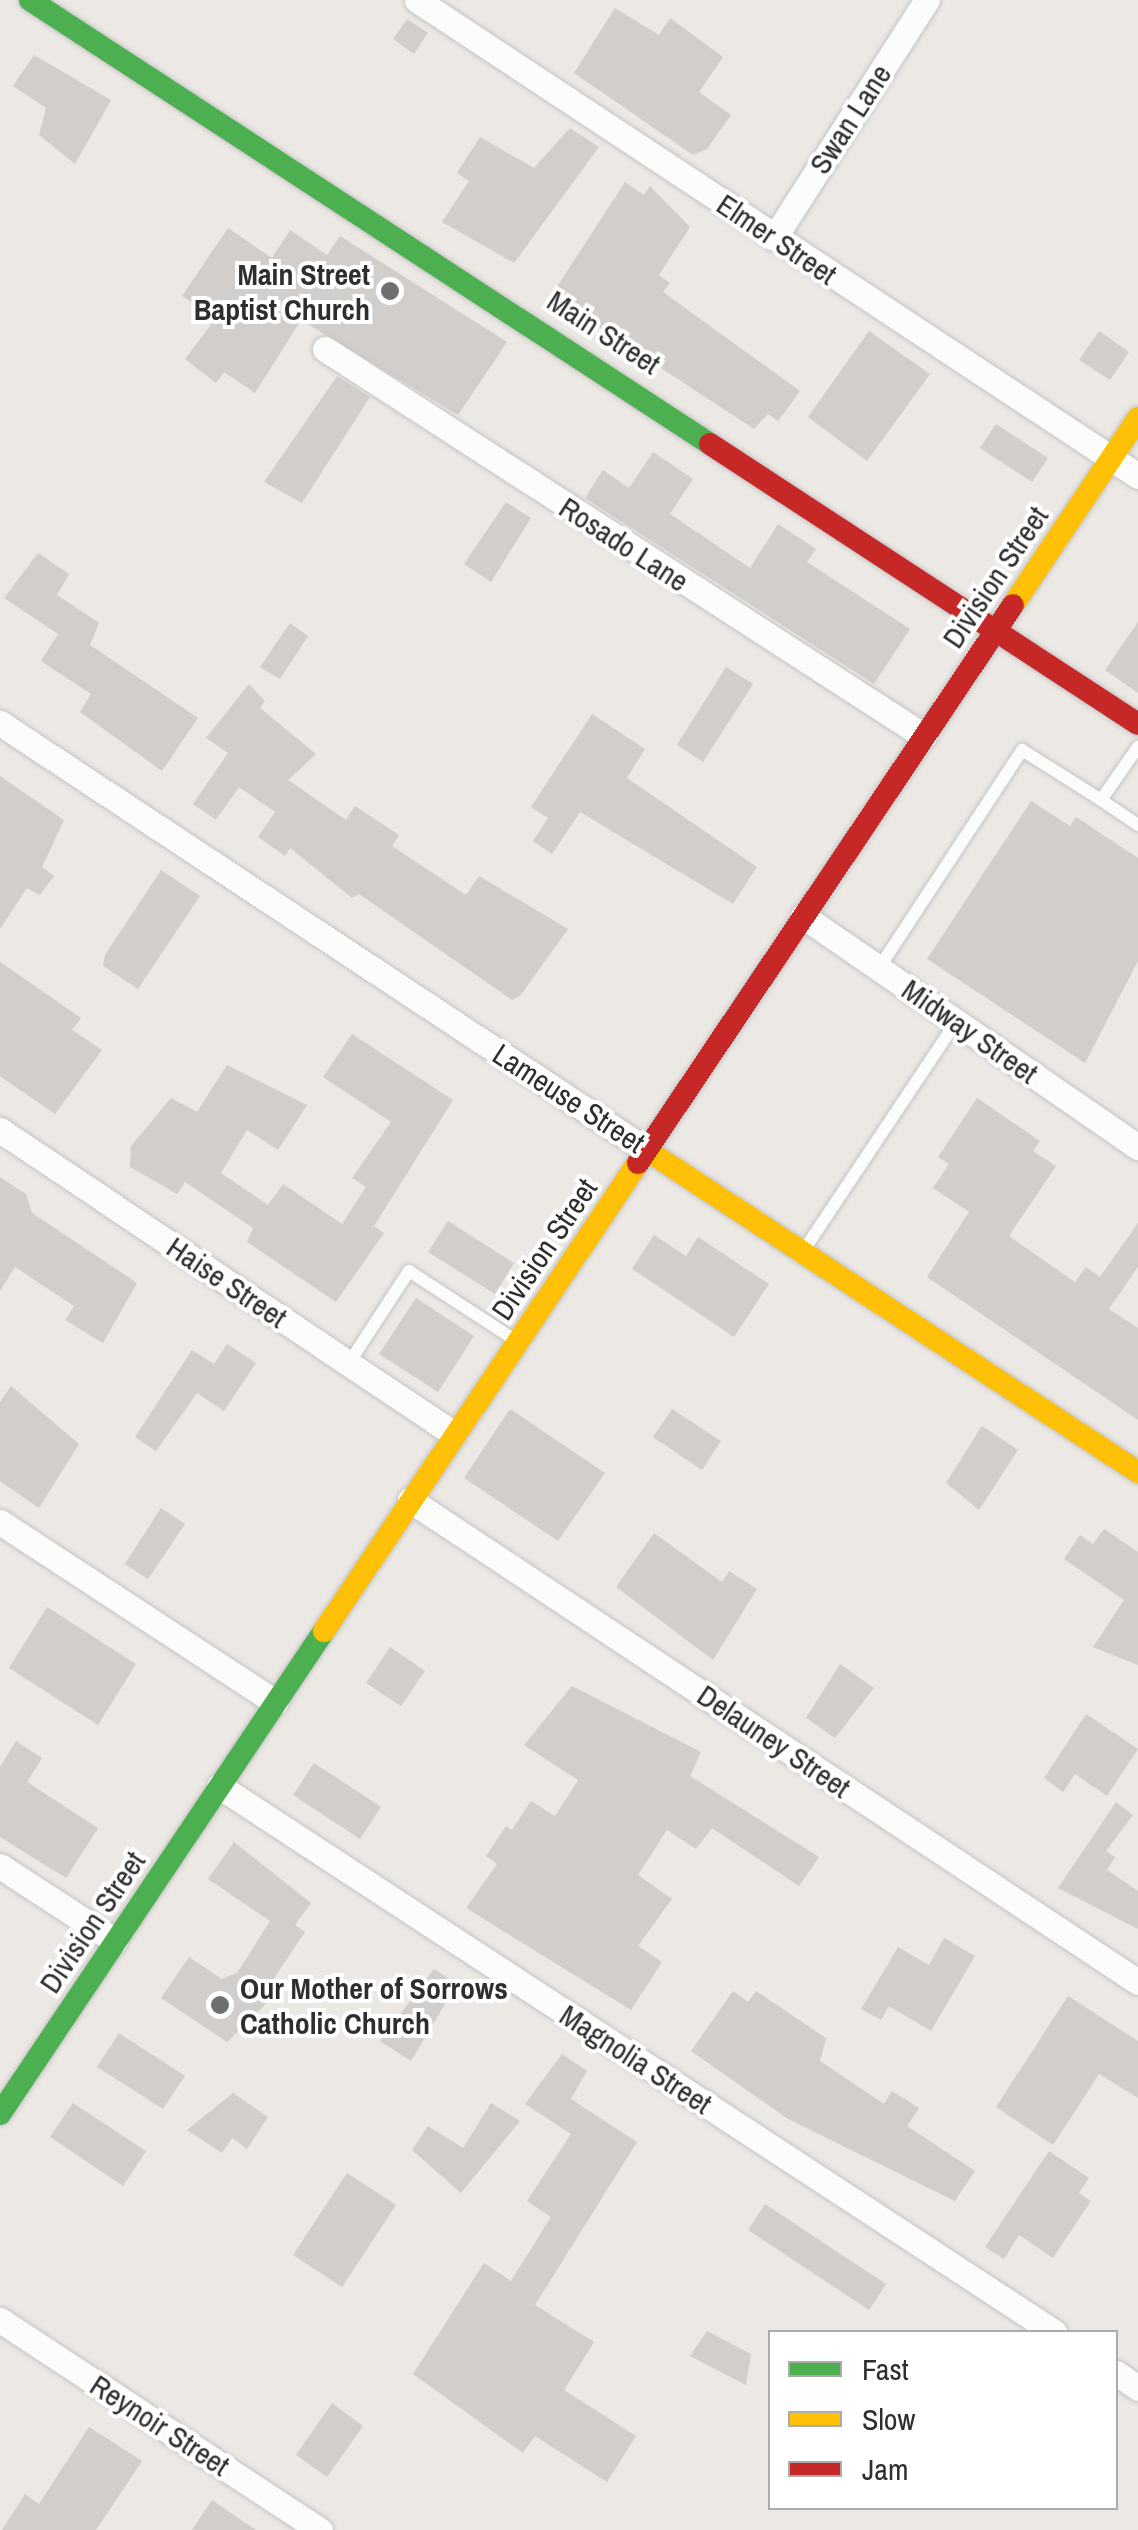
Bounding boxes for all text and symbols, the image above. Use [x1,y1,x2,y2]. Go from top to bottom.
street label: Swan Lane [801,58,899,180]
street label: Elmer Street [710,186,844,292]
place label: Main Street Baptist Church [194,256,370,326]
marker: Main Street Baptist Church [379,280,401,302]
street label: Main Street [541,282,667,382]
street label: Rosado Lane [553,489,695,599]
street label: Division Street [935,499,1055,655]
street label: Midway Street [895,971,1045,1091]
street label: Lameuse Street [486,1036,652,1160]
street label: Division Street [484,1171,604,1327]
street label: Haise Street [160,1229,294,1335]
street label: Delauney Street [691,1677,857,1805]
street label: Division Street [32,1844,152,2000]
place label: Our Mother of Sorrows Catholic Church [240,1970,508,2040]
marker: Our Mother of Sorrows Catholic Church [209,1994,231,2016]
street label: Magnolia Street [553,1997,719,2121]
legend [768,2330,1118,2510]
text: Fast [862,2349,909,2389]
street label: Reynoir Street [84,2367,236,2483]
text: Slow [862,2399,915,2439]
text: Jam [862,2449,908,2489]

